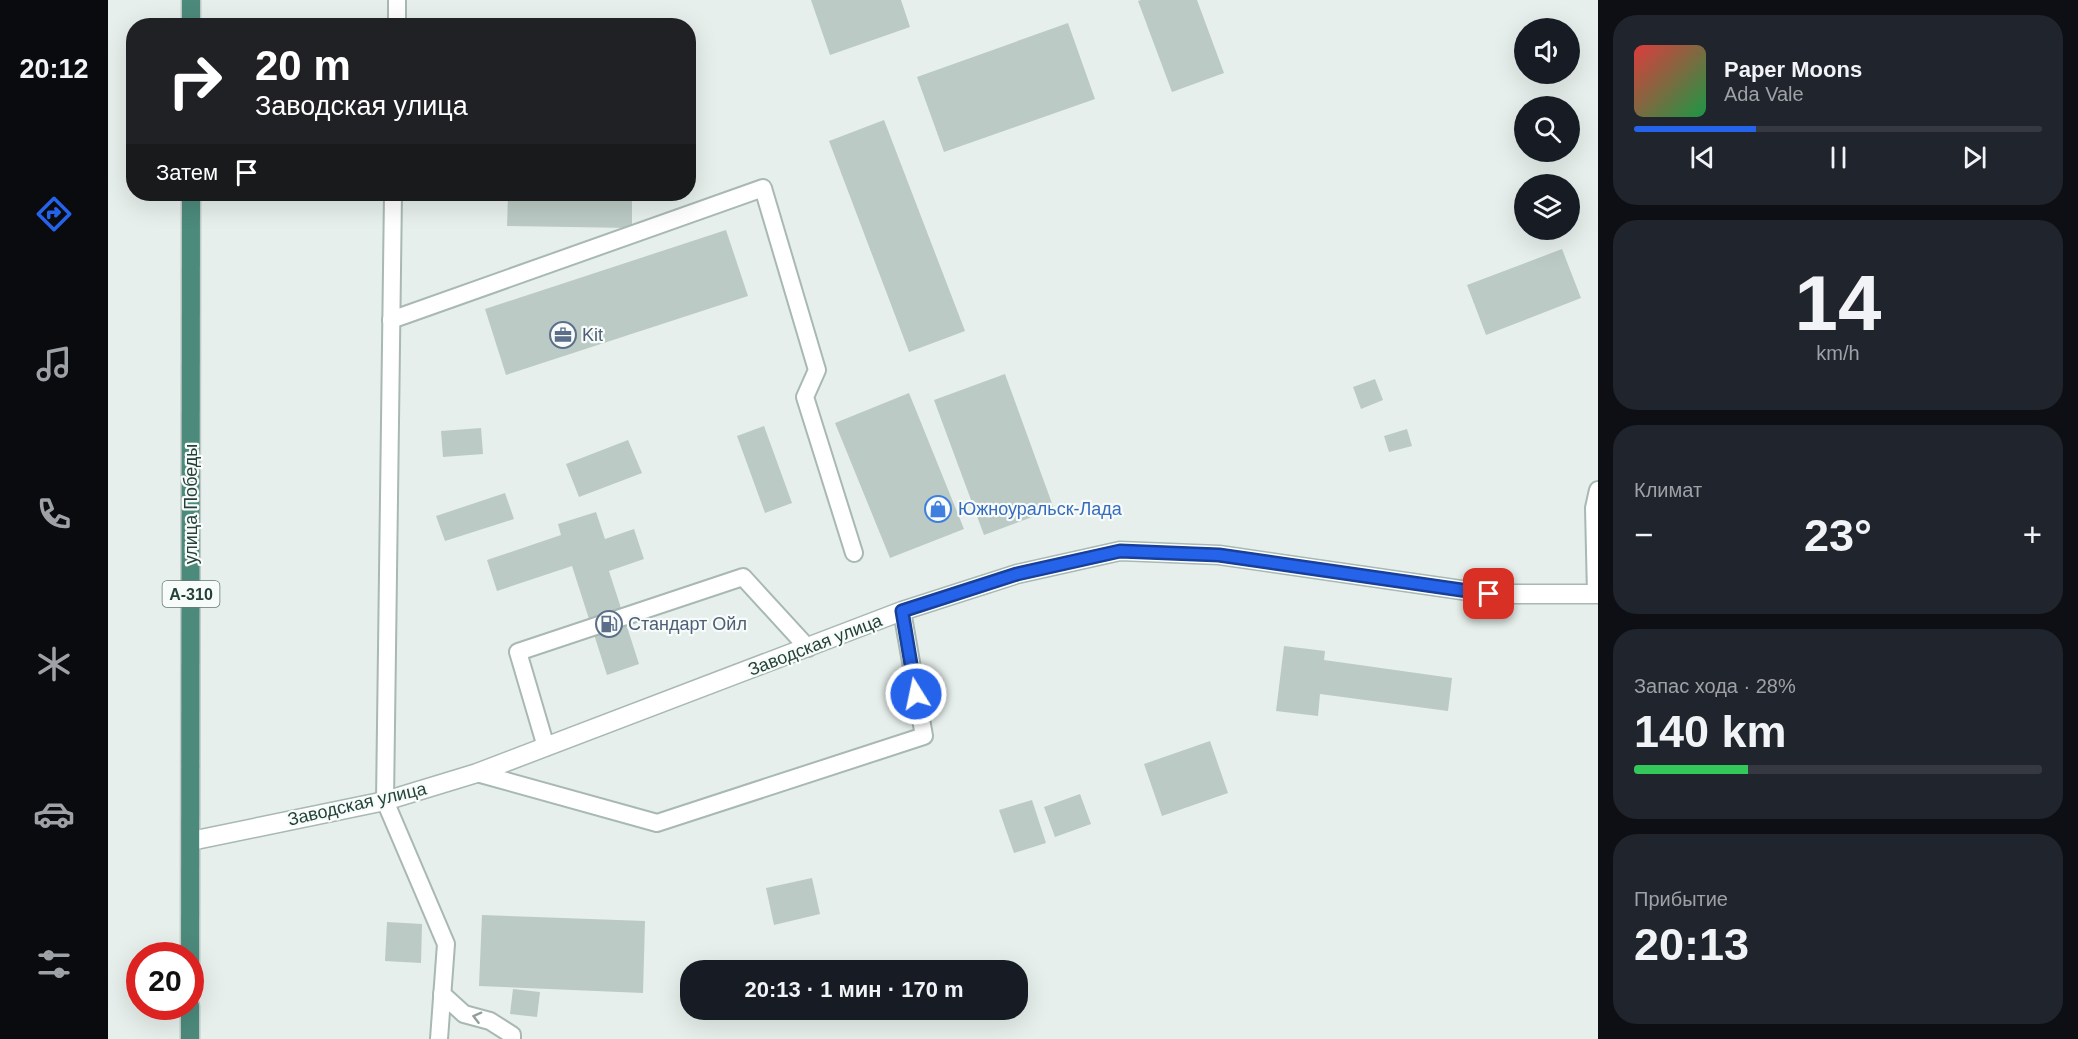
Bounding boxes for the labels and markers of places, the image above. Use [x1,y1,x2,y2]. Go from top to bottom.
office icon: Kit [548,320,578,350]
place label: Kit [582,325,603,345]
shop icon: Южноуральск-Лада [923,494,953,524]
place label: Южноуральск-Лада [958,499,1123,519]
pin [1463,568,1514,619]
fuel station icon: Стандарт Ойл [594,609,624,639]
place label: Стандарт Ойл [628,614,747,634]

